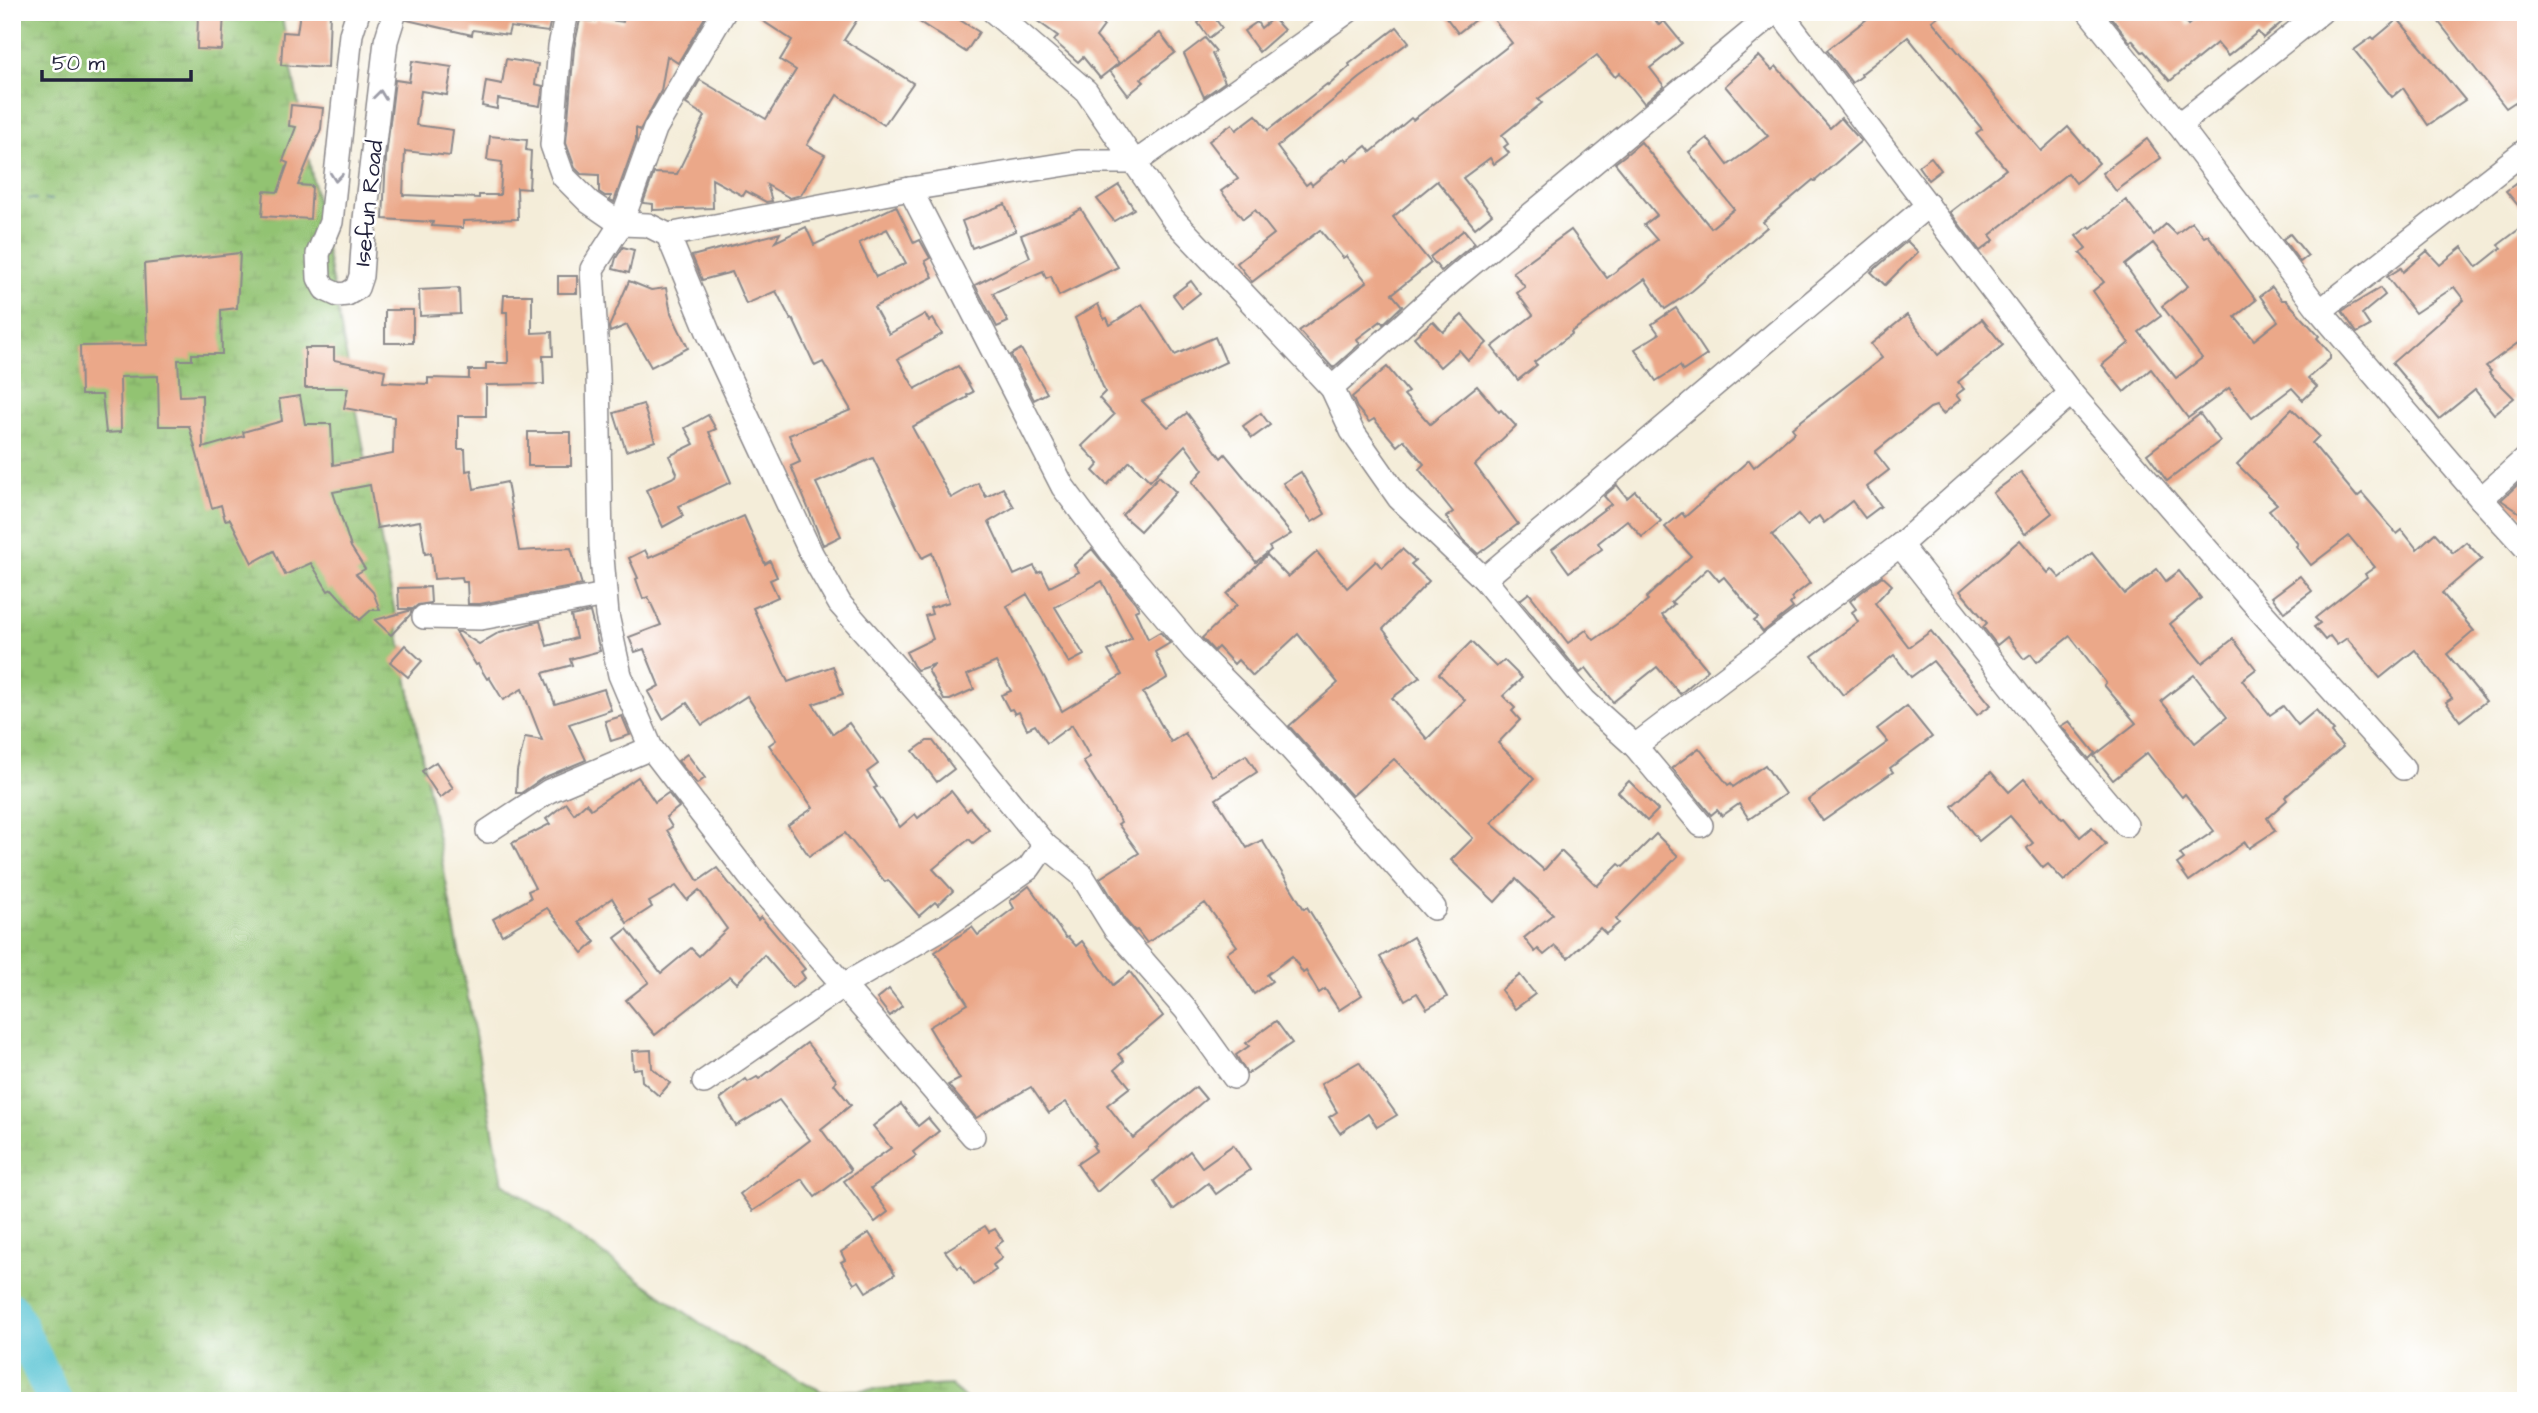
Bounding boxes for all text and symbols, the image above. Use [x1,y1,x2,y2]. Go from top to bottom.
scale bar [42,38,191,82]
text: 50 m [52,49,106,78]
one-way arrow [372,89,387,101]
street label: Isefun Road [346,138,392,268]
one-way arrow [329,172,344,183]

